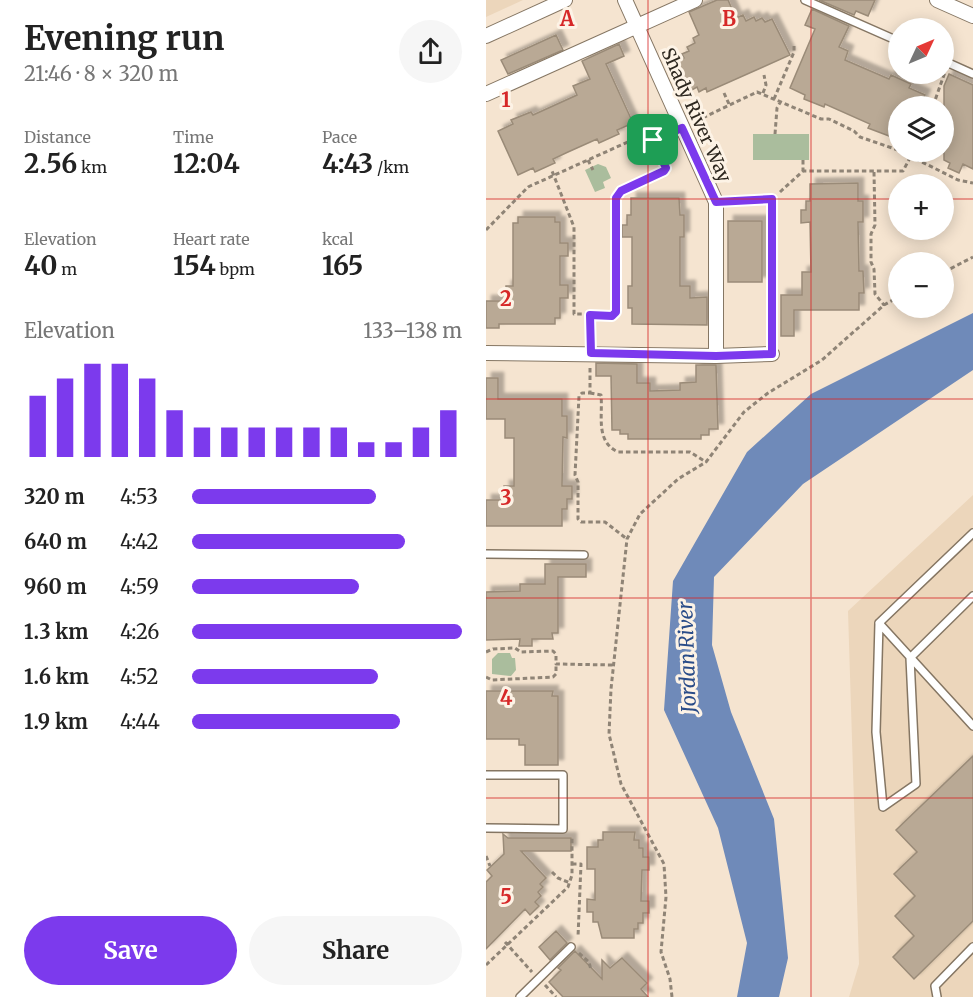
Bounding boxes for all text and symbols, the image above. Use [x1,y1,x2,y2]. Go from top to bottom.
text: A [559,6,575,31]
text: B [722,6,736,31]
text: Evening run [24,18,224,59]
north arrow [888,18,954,84]
map controls [888,18,954,318]
button: share [399,20,462,83]
street label: Shady River Way [657,44,737,186]
text: 21:46 · 8 × 320 m [24,61,178,86]
text: 1 [501,87,511,112]
button: layers [888,96,954,162]
pin [627,114,678,165]
icon: arrive [636,123,669,156]
text: Distance [24,127,91,147]
text: Time [173,127,214,147]
text: Pace [322,127,357,147]
text: 2.56 [24,147,77,180]
text: 12:04 [173,147,240,180]
text: 4:43 [322,147,373,180]
text: km [77,157,107,177]
text: /km [373,157,409,177]
button: + [888,174,954,240]
text: Elevation [24,229,97,249]
text: Heart rate [173,229,250,249]
text: kcal [322,229,353,249]
text: 40 [24,249,57,282]
text: 154 [173,249,216,282]
text: 165 [322,249,363,282]
button: − [888,252,954,318]
text: m [57,259,77,279]
text: bpm [216,259,255,279]
text: 2 [500,286,512,311]
text: Elevation [24,318,115,343]
text: 133–138 m [363,318,462,343]
text: 320 m [24,484,85,509]
text: 4:53 [120,484,158,509]
text: 3 [500,485,512,510]
text: 640 m [24,529,87,554]
text: 4:42 [120,529,158,554]
text: 960 m [24,574,87,599]
text: 4:59 [120,574,159,599]
water label: Jordan River [672,600,701,715]
text: 1.3 km [24,619,88,644]
text: 4:26 [120,619,159,644]
text: 1.6 km [24,664,89,689]
text: 4:52 [120,664,158,689]
text: 4 [500,685,513,710]
text: 1.9 km [24,709,88,734]
text: 4:44 [120,709,160,734]
text: 5 [500,884,512,909]
button: Save [24,916,237,985]
button: Share [249,916,462,985]

